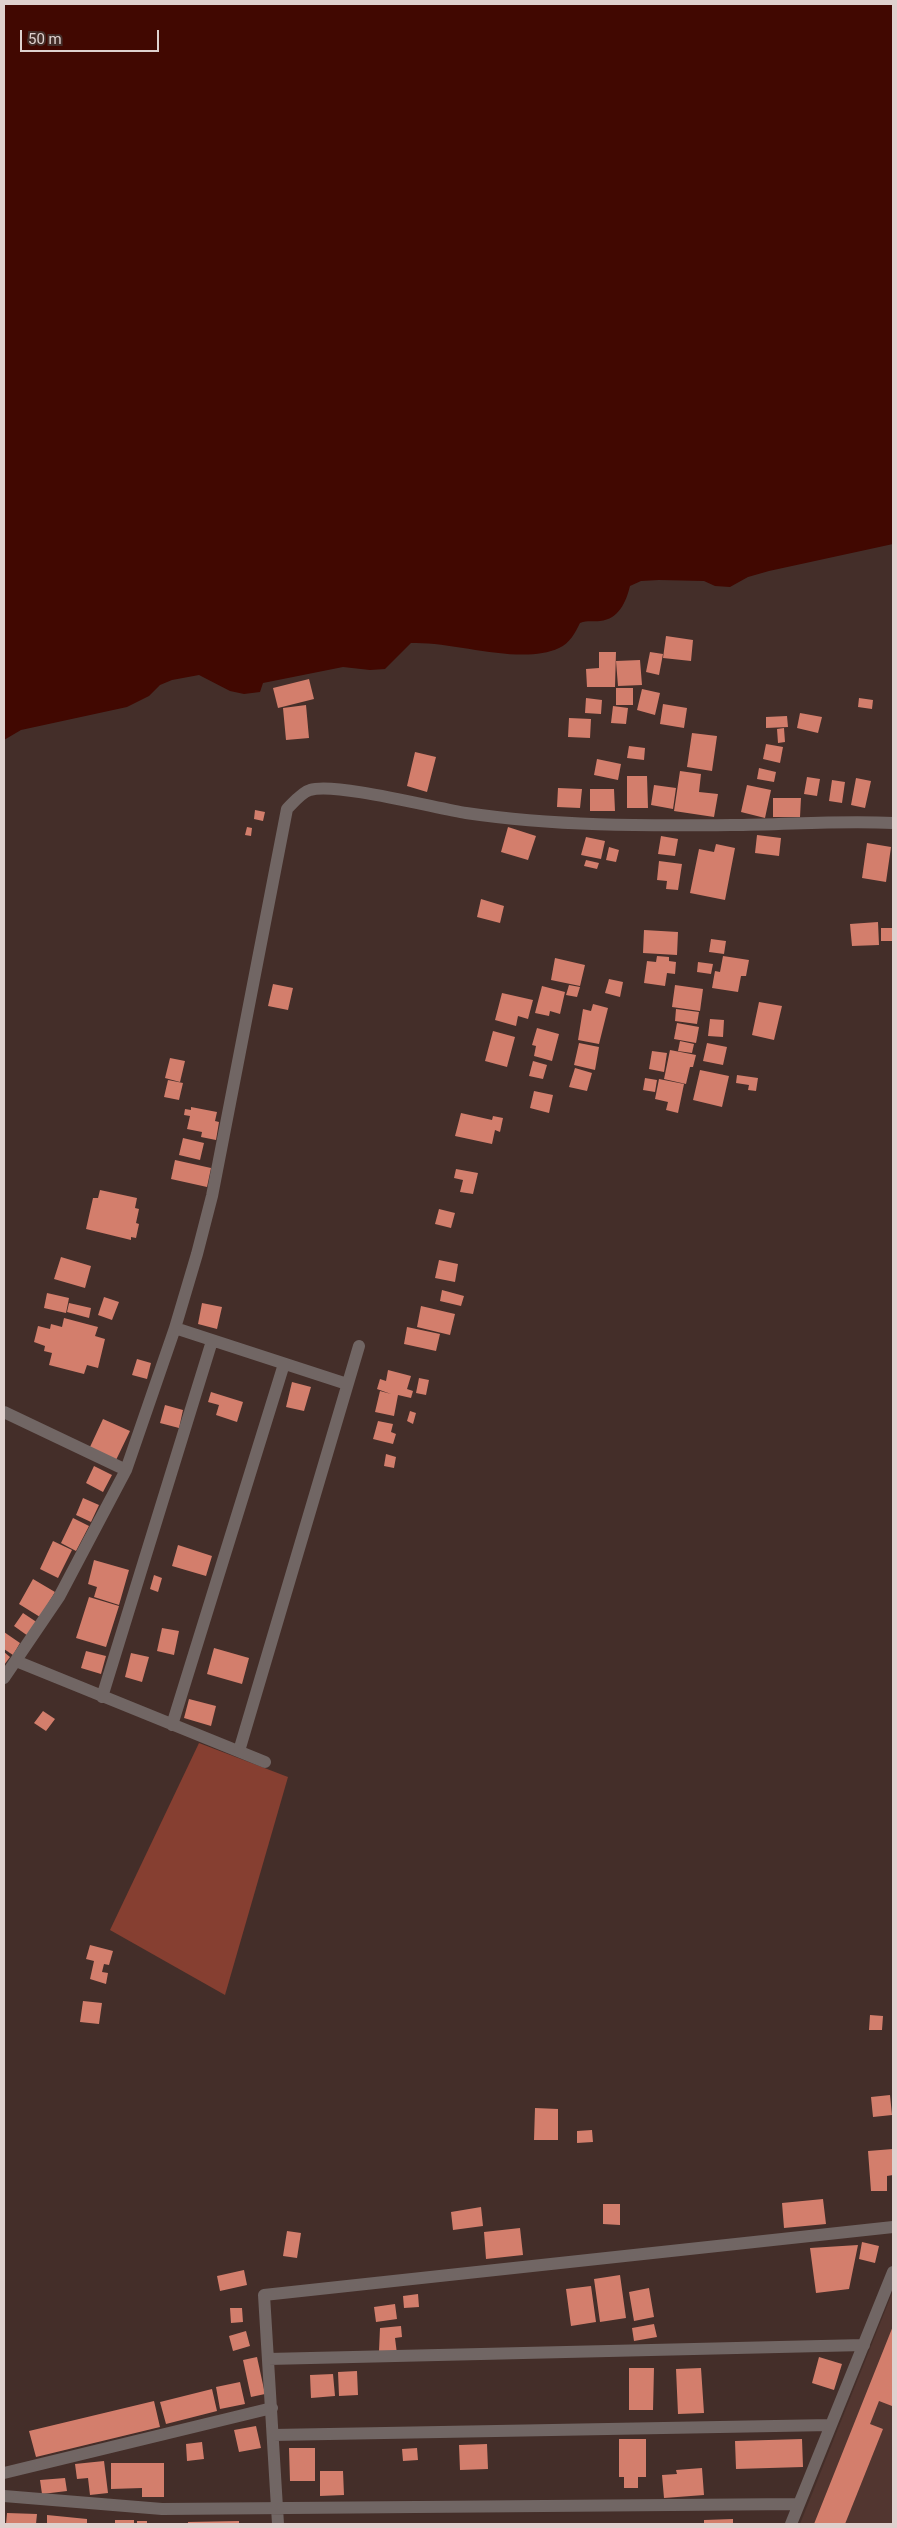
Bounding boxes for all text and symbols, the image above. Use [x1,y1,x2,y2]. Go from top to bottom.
scale bar [22,20,161,52]
text: 50 m [28,30,62,48]

